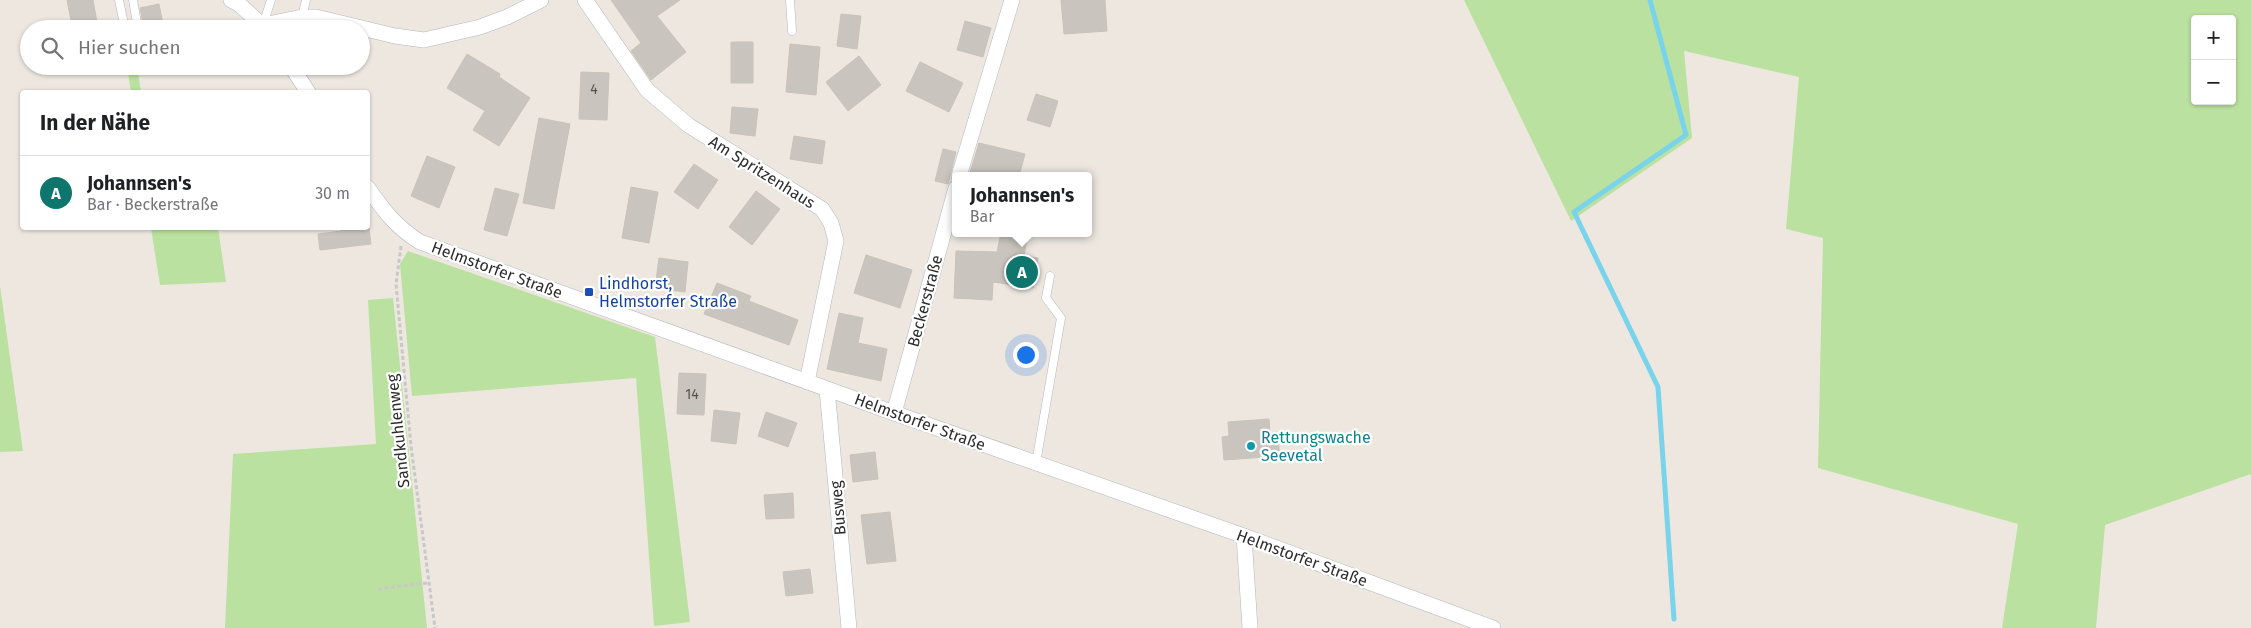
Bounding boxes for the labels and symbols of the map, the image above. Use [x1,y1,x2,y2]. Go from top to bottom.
house number: 4 [590,81,598,98]
street label: Am Spritzenhaus [705,132,819,212]
street label: Helmstorfer Straße [429,237,565,303]
street label: Beckerstraße [904,253,946,349]
pin: A [1006,253,1038,291]
place label: Lindhorst, Helmstorfer Straße [599,274,737,311]
marker: Lindhorst, Helmstorfer Straße [583,286,595,298]
your location [1013,342,1039,368]
street label: Sandkuhlenweg [383,372,413,489]
house number: 14 [685,386,699,403]
street label: Helmstorfer Straße [852,389,988,455]
place label: Rettungswache Seevetal [1261,428,1371,465]
marker: Rettungswache Seevetal [1245,440,1257,452]
street label: Busweg [826,479,850,536]
street label: Helmstorfer Straße [1234,525,1370,591]

